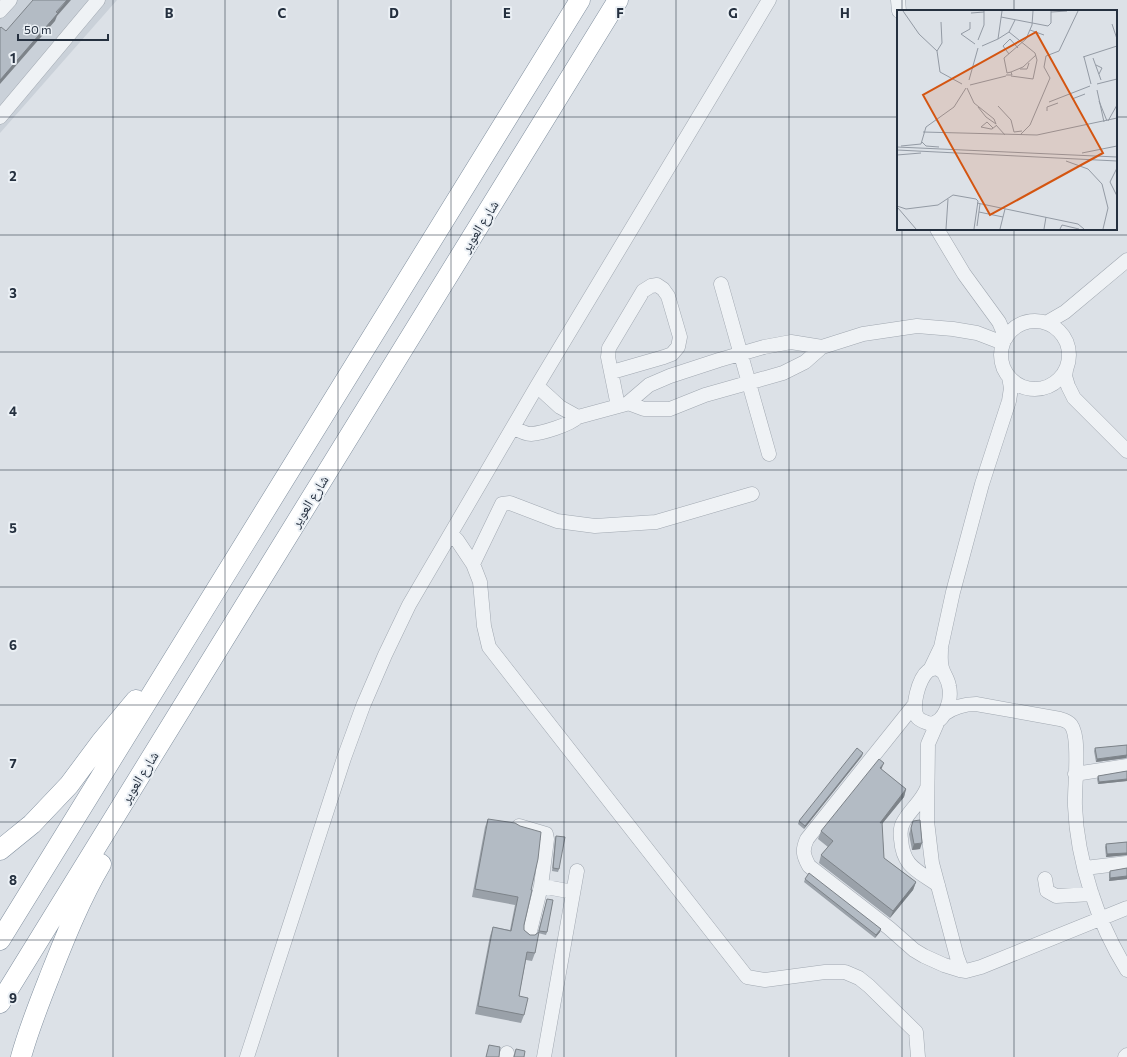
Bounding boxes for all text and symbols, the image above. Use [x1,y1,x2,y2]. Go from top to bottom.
text: B [165,5,174,21]
text: C [278,5,287,21]
text: D [389,5,399,21]
text: E [503,5,511,21]
text: F [616,5,624,21]
text: G [728,5,738,21]
text: H [840,5,850,21]
inset map [897,10,1117,230]
scale bar [18,16,108,42]
text: 50 m [24,22,52,36]
text: 1 [10,50,16,66]
text: 2 [9,168,17,184]
street label: شارع العوير [456,197,503,257]
text: 3 [9,285,17,301]
text: 4 [9,403,17,419]
street label: شارع العوير [286,472,333,532]
text: 5 [9,520,17,536]
text: 6 [9,637,17,653]
street label: شارع العوير [116,748,163,808]
text: 7 [9,755,17,771]
text: 8 [9,872,17,888]
text: 9 [9,990,17,1006]

